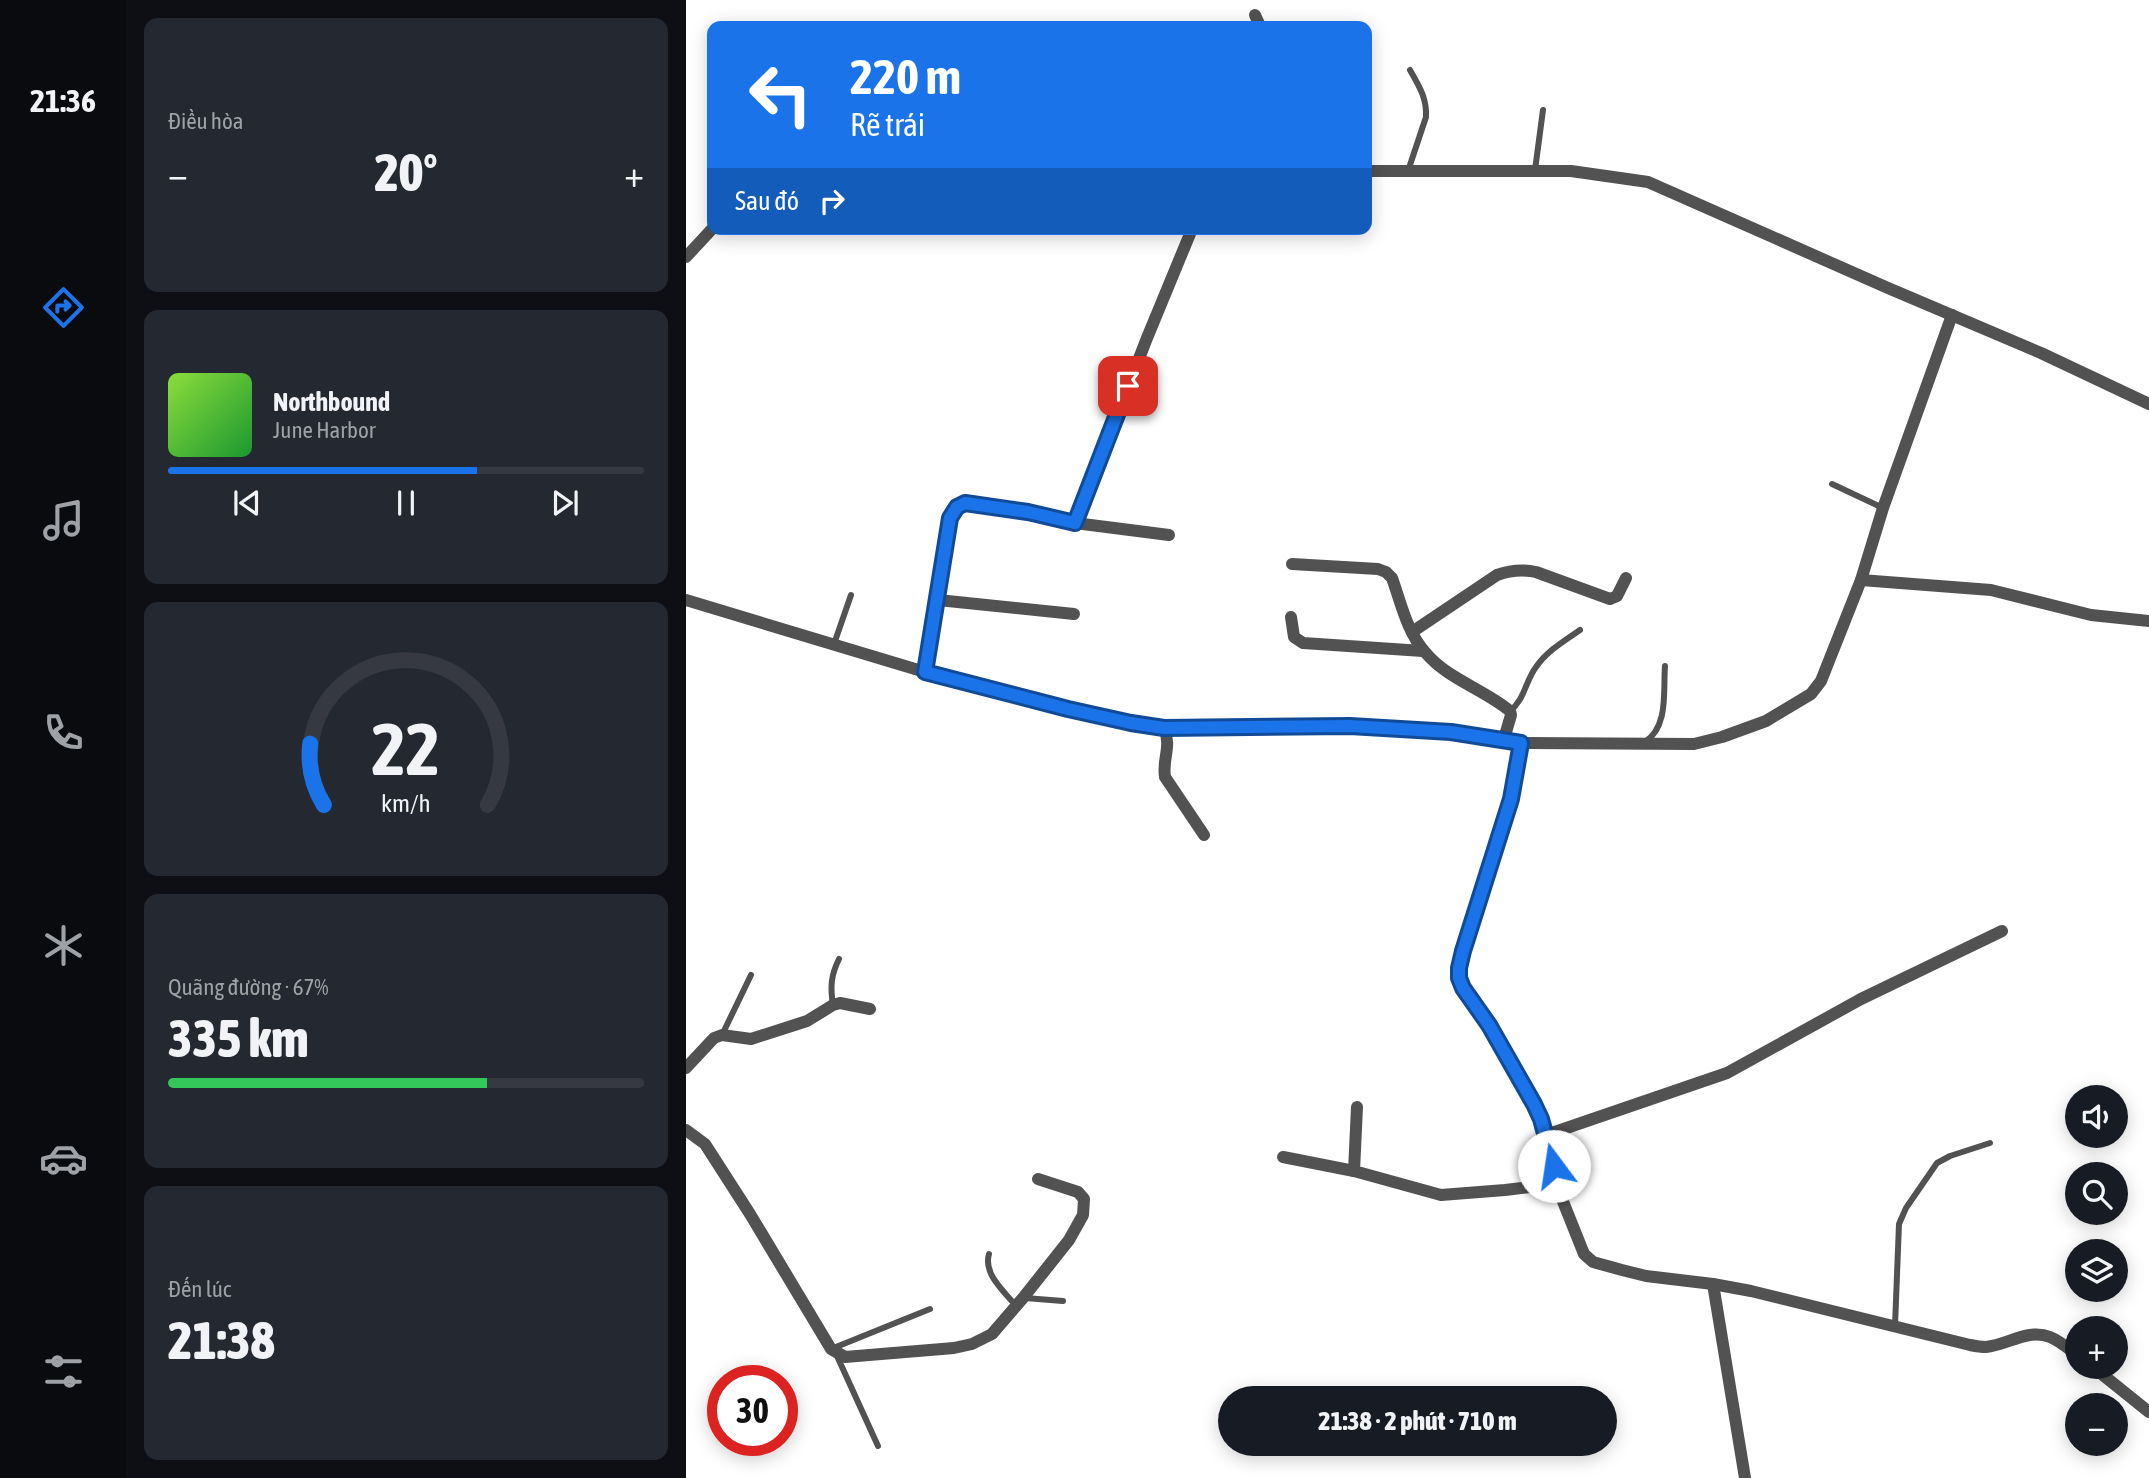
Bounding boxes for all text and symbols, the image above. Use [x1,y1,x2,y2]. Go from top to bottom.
text: 220 m [850,48,961,104]
icon: left [735,49,826,140]
text: 21:36 [30,82,96,119]
text: Rẽ trái [850,106,925,143]
text: Điều hòa [168,108,244,134]
text: 20° [374,142,438,202]
text: − [168,152,188,195]
text: + [624,152,644,195]
icon: right [813,182,851,220]
text: Sau đó [735,186,799,216]
icon: directions [39,283,88,332]
pin [1098,356,1158,416]
icon: arrive [1109,367,1147,405]
text: Northbound [273,387,390,417]
text: June Harbor [273,417,376,443]
icon: previous [228,484,266,522]
icon: pause [387,484,425,522]
icon: next [546,484,584,522]
icon: music [39,496,88,545]
text: 22 [372,707,440,790]
icon: phone [39,708,88,757]
text: km/h [381,789,431,817]
icon: climate [39,921,88,970]
text: Quãng đường · 67% [168,974,329,1000]
text: 335 km [168,1008,309,1068]
map controls [2065,1085,2128,1456]
button: sound [2065,1085,2128,1148]
position arrow [1517,1129,1591,1203]
icon: car [39,1134,88,1183]
button: search [2065,1162,2128,1225]
button: layers [2065,1239,2128,1302]
text: Đến lúc [168,1276,231,1302]
text: 21:38 [168,1310,275,1370]
button: + [2065,1316,2128,1379]
icon: filters [39,1347,88,1396]
speed limit sign: 30 [707,1365,798,1456]
button: − [2065,1393,2128,1456]
text: 21:38 · 2 phút · 710 m [1318,1406,1517,1436]

